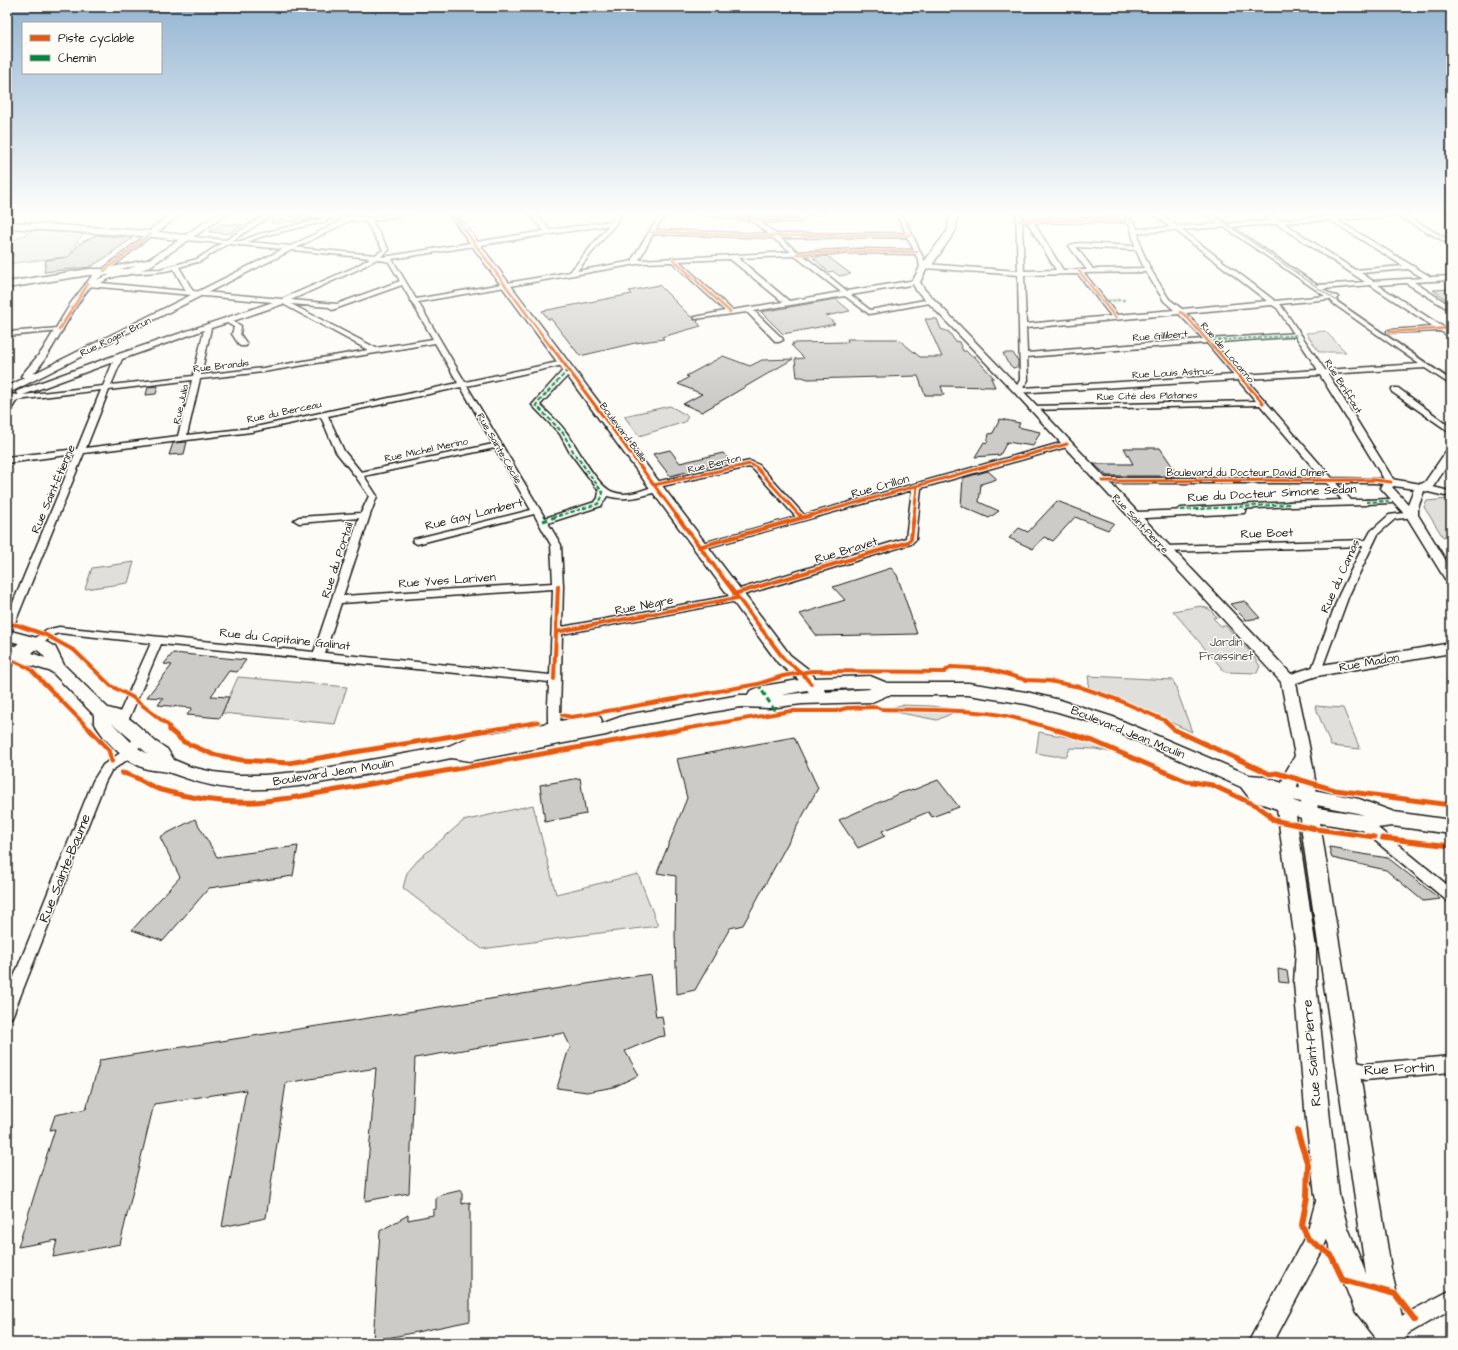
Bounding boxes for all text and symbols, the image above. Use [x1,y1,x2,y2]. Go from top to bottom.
legend [22,22,162,74]
text: Piste cyclable [58,30,135,48]
text: Chemin [58,50,96,67]
street label: Rue Roger Brun [78,314,154,361]
street label: Rue de Locarno [1197,319,1258,386]
street label: Rue Gillibert [1132,327,1188,345]
street label: Rue Brandis [193,356,250,376]
street label: Rue Briffaut [1321,357,1365,416]
street label: Rue Louis Astruc [1132,364,1215,382]
street label: Rue Julia [170,383,192,425]
street label: Rue Cité des Platanes [1096,388,1198,404]
street label: Rue du Berceau [246,397,323,427]
street label: Boulevard Baille [596,400,651,466]
street label: Rue Sainte-Cécile [473,411,525,487]
street label: Rue Michel Merino [383,434,470,466]
street label: Rue Saint-Étienne [27,442,80,536]
street label: Rue Berton [686,451,742,477]
street label: Boulevard du Docteur David Olmer [1167,466,1328,480]
street label: Rue Crillon [849,470,911,503]
street label: Rue du Docteur Simone Sedan [1187,481,1357,506]
street label: Rue Saint-Pierre [1109,491,1172,557]
street label: Rue Gay Lambert [423,494,525,536]
street label: Rue du Portail [317,520,358,600]
street label: Rue Boet [1240,524,1294,543]
street label: Rue Bravet [813,533,880,568]
street label: Rue du Camas [1317,537,1364,616]
street label: Rue Yves Lariven [398,569,496,592]
street label: Rue Nègre [613,591,675,620]
street label: Rue du Capitaine Galinat [219,624,351,655]
park label: Jardin Fraissinet [1199,634,1253,665]
street label: Rue Madon [1338,649,1401,676]
street label: Boulevard Jean Moulin [1068,702,1188,763]
street label: Boulevard Jean Moulin [272,755,395,790]
street label: Rue Sainte-Baume [34,811,96,926]
street label: Rue Saint-Pierre [1297,998,1327,1107]
street label: Rue Fortin [1363,1057,1435,1081]

